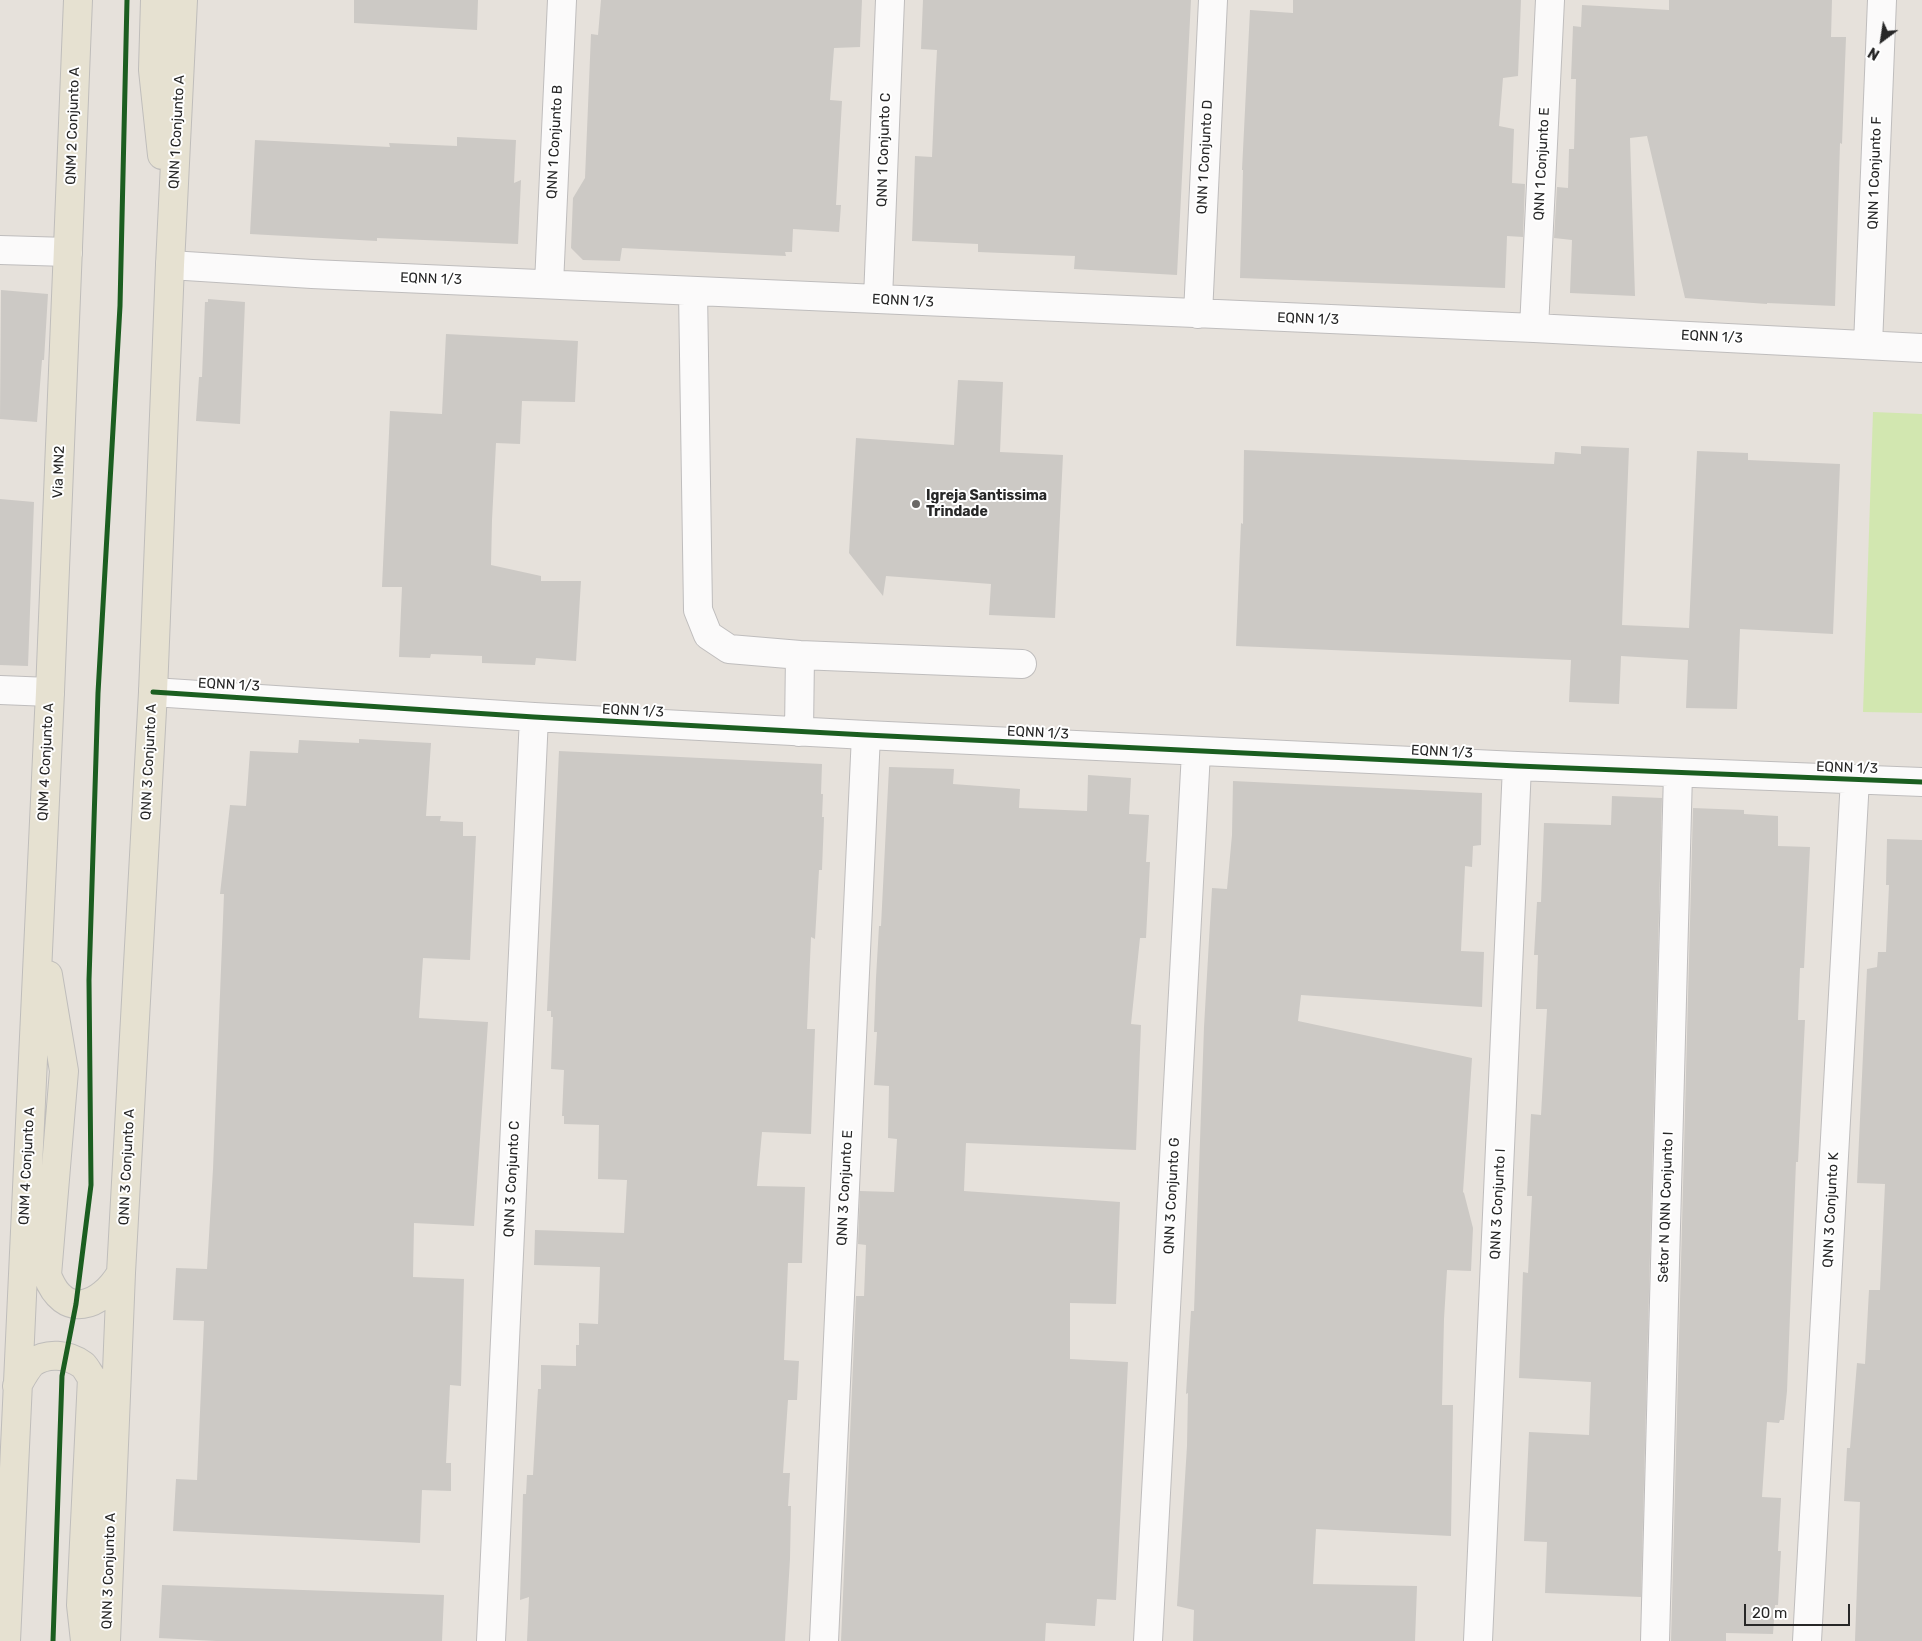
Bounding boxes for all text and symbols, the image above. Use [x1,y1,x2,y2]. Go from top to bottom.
north arrow [1857,15,1907,65]
text: N [1865,43,1883,63]
street label: QNM 2 Conjunto A [63,67,83,185]
street label: QNN 1 Conjunto A [166,74,188,190]
street label: QNN 1 Conjunto B [544,84,566,200]
street label: QNN 1 Conjunto C [874,93,894,207]
street label: QNN 1 Conjunto D [1194,99,1216,215]
street label: QNN 1 Conjunto E [1531,107,1553,221]
street label: QNN 1 Conjunto F [1865,116,1885,230]
street label: EQNN 1/3 [400,270,462,288]
street label: EQNN 1/3 [872,291,934,311]
street label: EQNN 1/3 [1277,310,1339,328]
street label: EQNN 1/3 [1681,327,1743,347]
street label: Via MN2 [50,445,68,499]
place label: Igreja Santissima Trindade [926,488,1047,520]
marker: Igreja Santissima Trindade [910,498,922,510]
street label: EQNN 1/3 [198,675,260,695]
street label: EQNN 1/3 [602,701,664,721]
street label: QNM 4 Conjunto A [35,702,57,822]
street label: QNN 3 Conjunto A [138,703,160,821]
street label: EQNN 1/3 [1007,723,1069,743]
street label: EQNN 1/3 [1411,742,1473,762]
street label: EQNN 1/3 [1816,759,1878,777]
street label: QNM 4 Conjunto A [16,1106,38,1226]
street label: QNN 3 Conjunto A [116,1108,138,1226]
street label: QNN 3 Conjunto C [501,1120,523,1238]
street label: QNN 3 Conjunto E [834,1130,856,1246]
street label: Setor N QNN Conjunto I [1655,1131,1677,1283]
street label: QNN 3 Conjunto G [1161,1137,1183,1255]
street label: QNN 3 Conjunto I [1487,1148,1509,1260]
street label: QNN 3 Conjunto K [1820,1152,1842,1268]
street label: QNN 3 Conjunto A [99,1512,119,1630]
scale bar [1747,1594,1853,1626]
text: 20 m [1752,1604,1787,1622]

